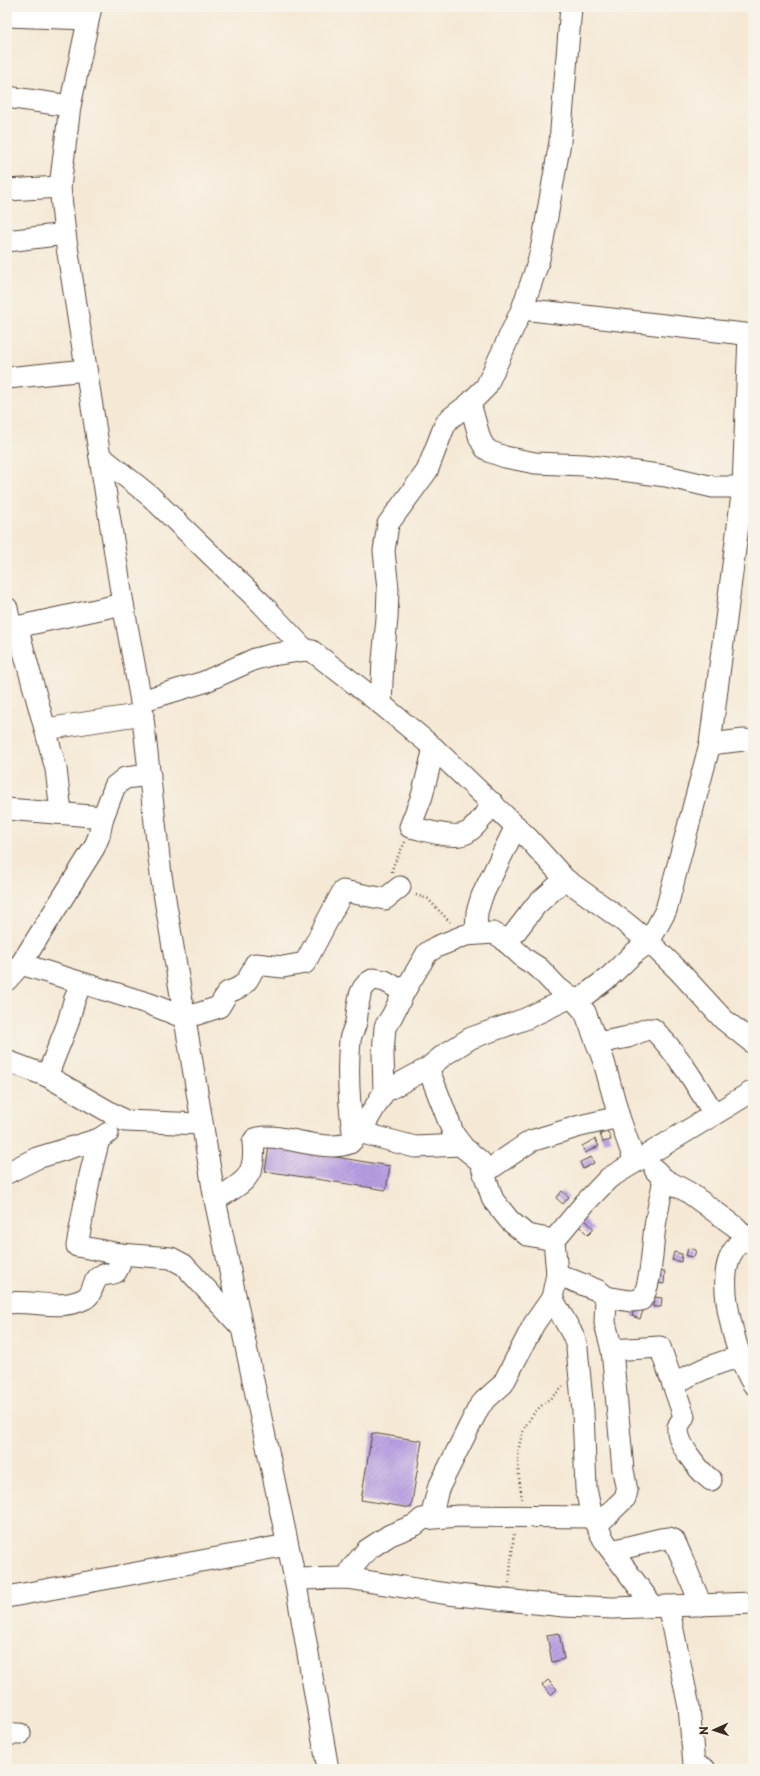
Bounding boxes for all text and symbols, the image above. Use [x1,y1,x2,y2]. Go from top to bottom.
north arrow [694,1710,734,1750]
text: N [695,1725,712,1735]

